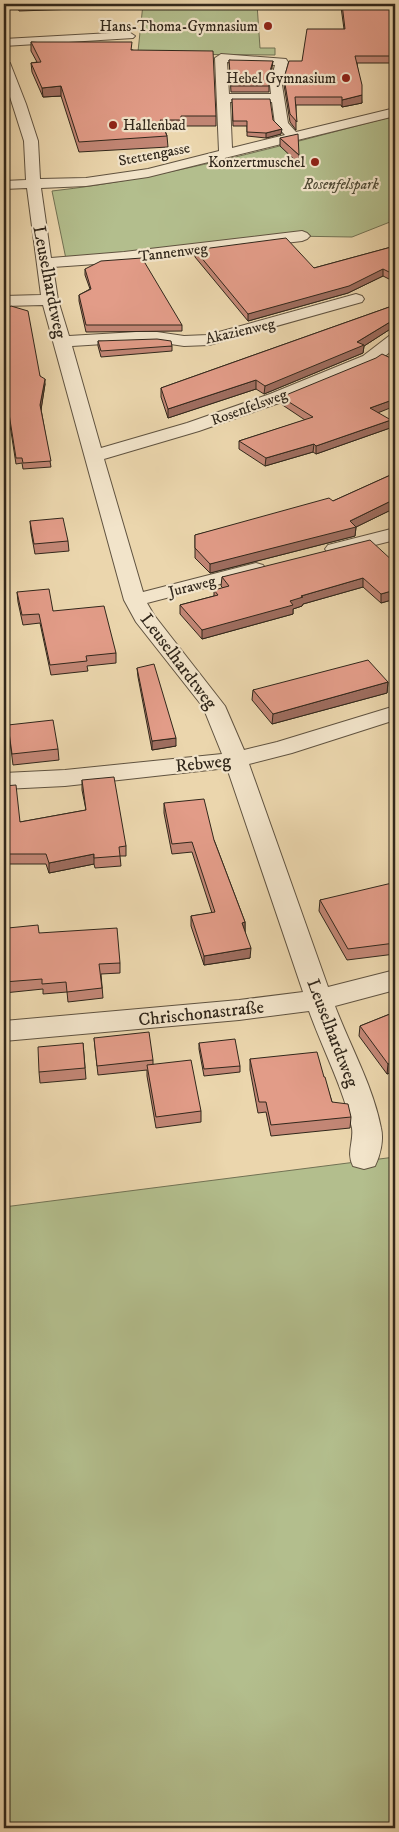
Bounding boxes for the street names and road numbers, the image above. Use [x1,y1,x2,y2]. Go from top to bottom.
street label: Stettengasse [117,138,191,171]
street label: Leuselhardtweg [27,224,71,341]
street label: Tannenweg [138,239,209,266]
street label: Akazienweg [203,314,277,349]
street label: Rosenfelsweg [208,385,291,430]
street label: Juraweg [165,571,218,602]
street label: Leuselhardtweg [135,609,221,714]
street label: Rebweg [174,750,232,778]
street label: Leuselhardtweg [301,976,363,1091]
street label: Chrischonastraße [137,996,265,1032]

